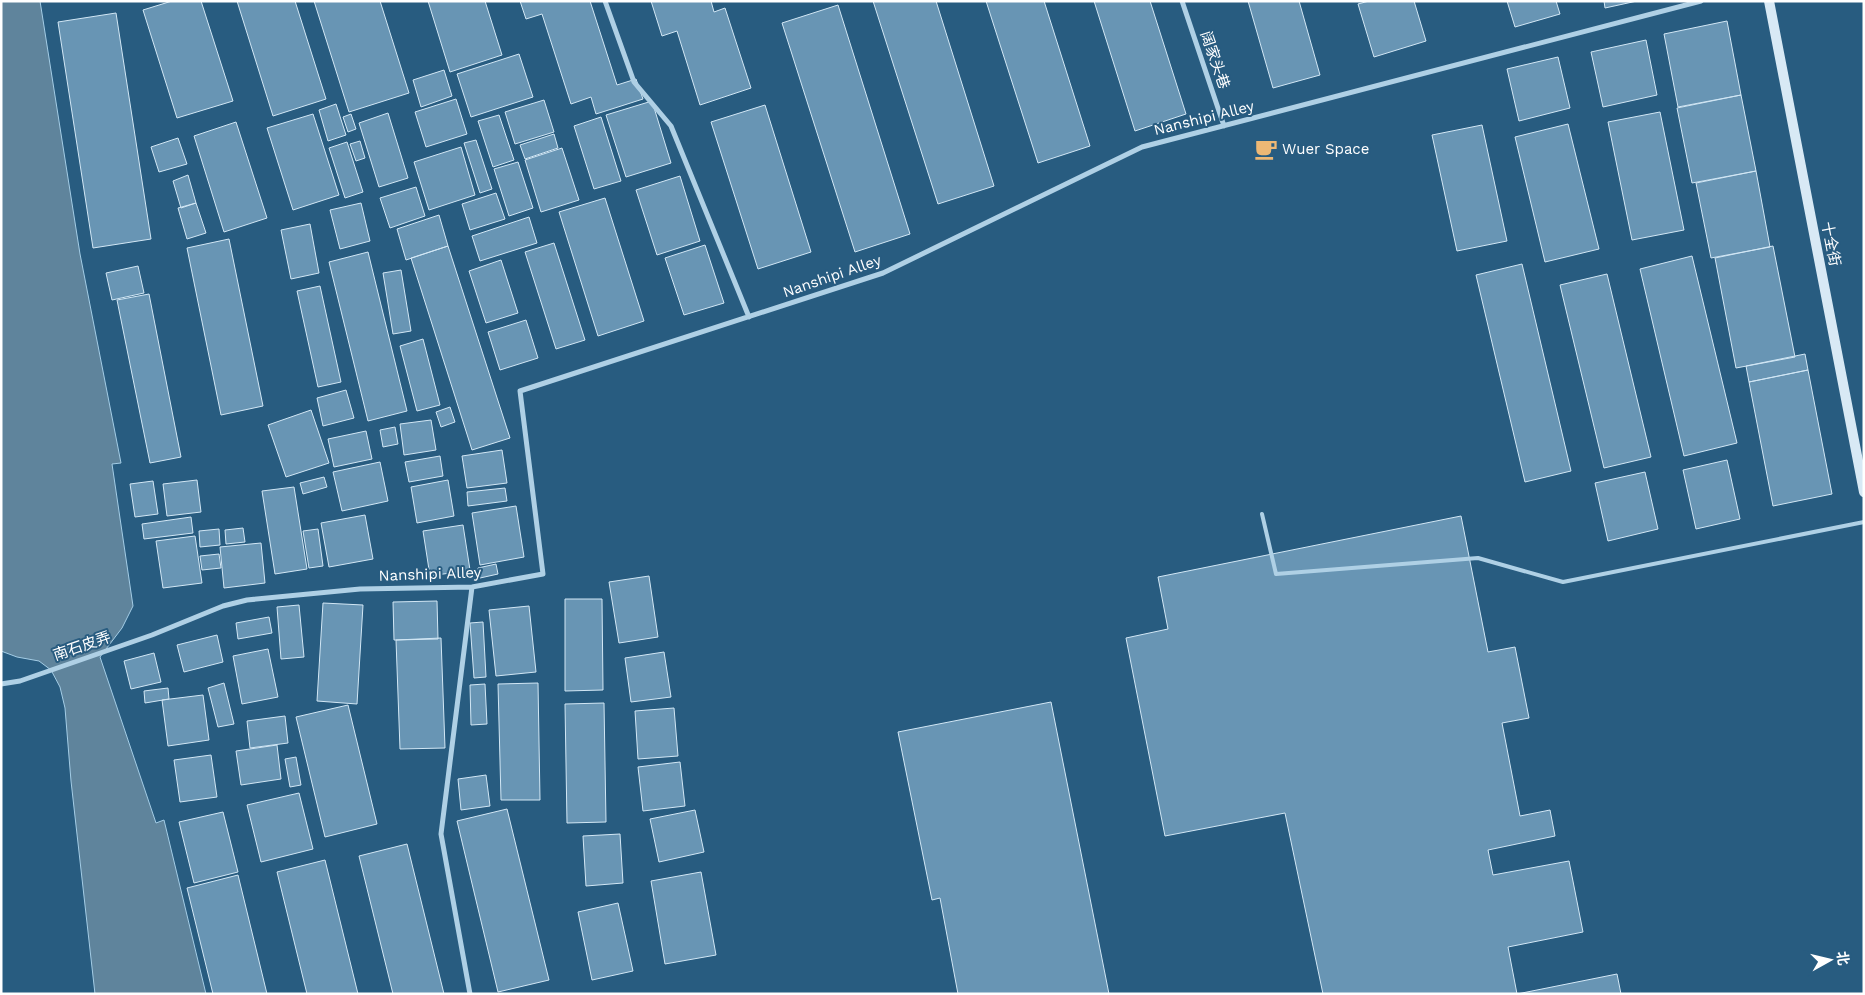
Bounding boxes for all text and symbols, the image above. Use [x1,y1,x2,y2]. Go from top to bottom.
street label: 阔家头巷 [1197,29,1233,91]
street label: Nanshipi Alley [1152,97,1256,139]
cafe icon: Wuer Space [1253,136,1279,162]
place label: Wuer Space [1282,140,1369,158]
street label: 十全街 [1818,220,1844,268]
street label: Nanshipi Alley [780,251,884,301]
street label: Nanshipi Alley [378,563,482,585]
street label: 南石皮弄 [51,628,113,664]
north arrow [1805,935,1855,985]
text: 北 [1834,950,1852,966]

